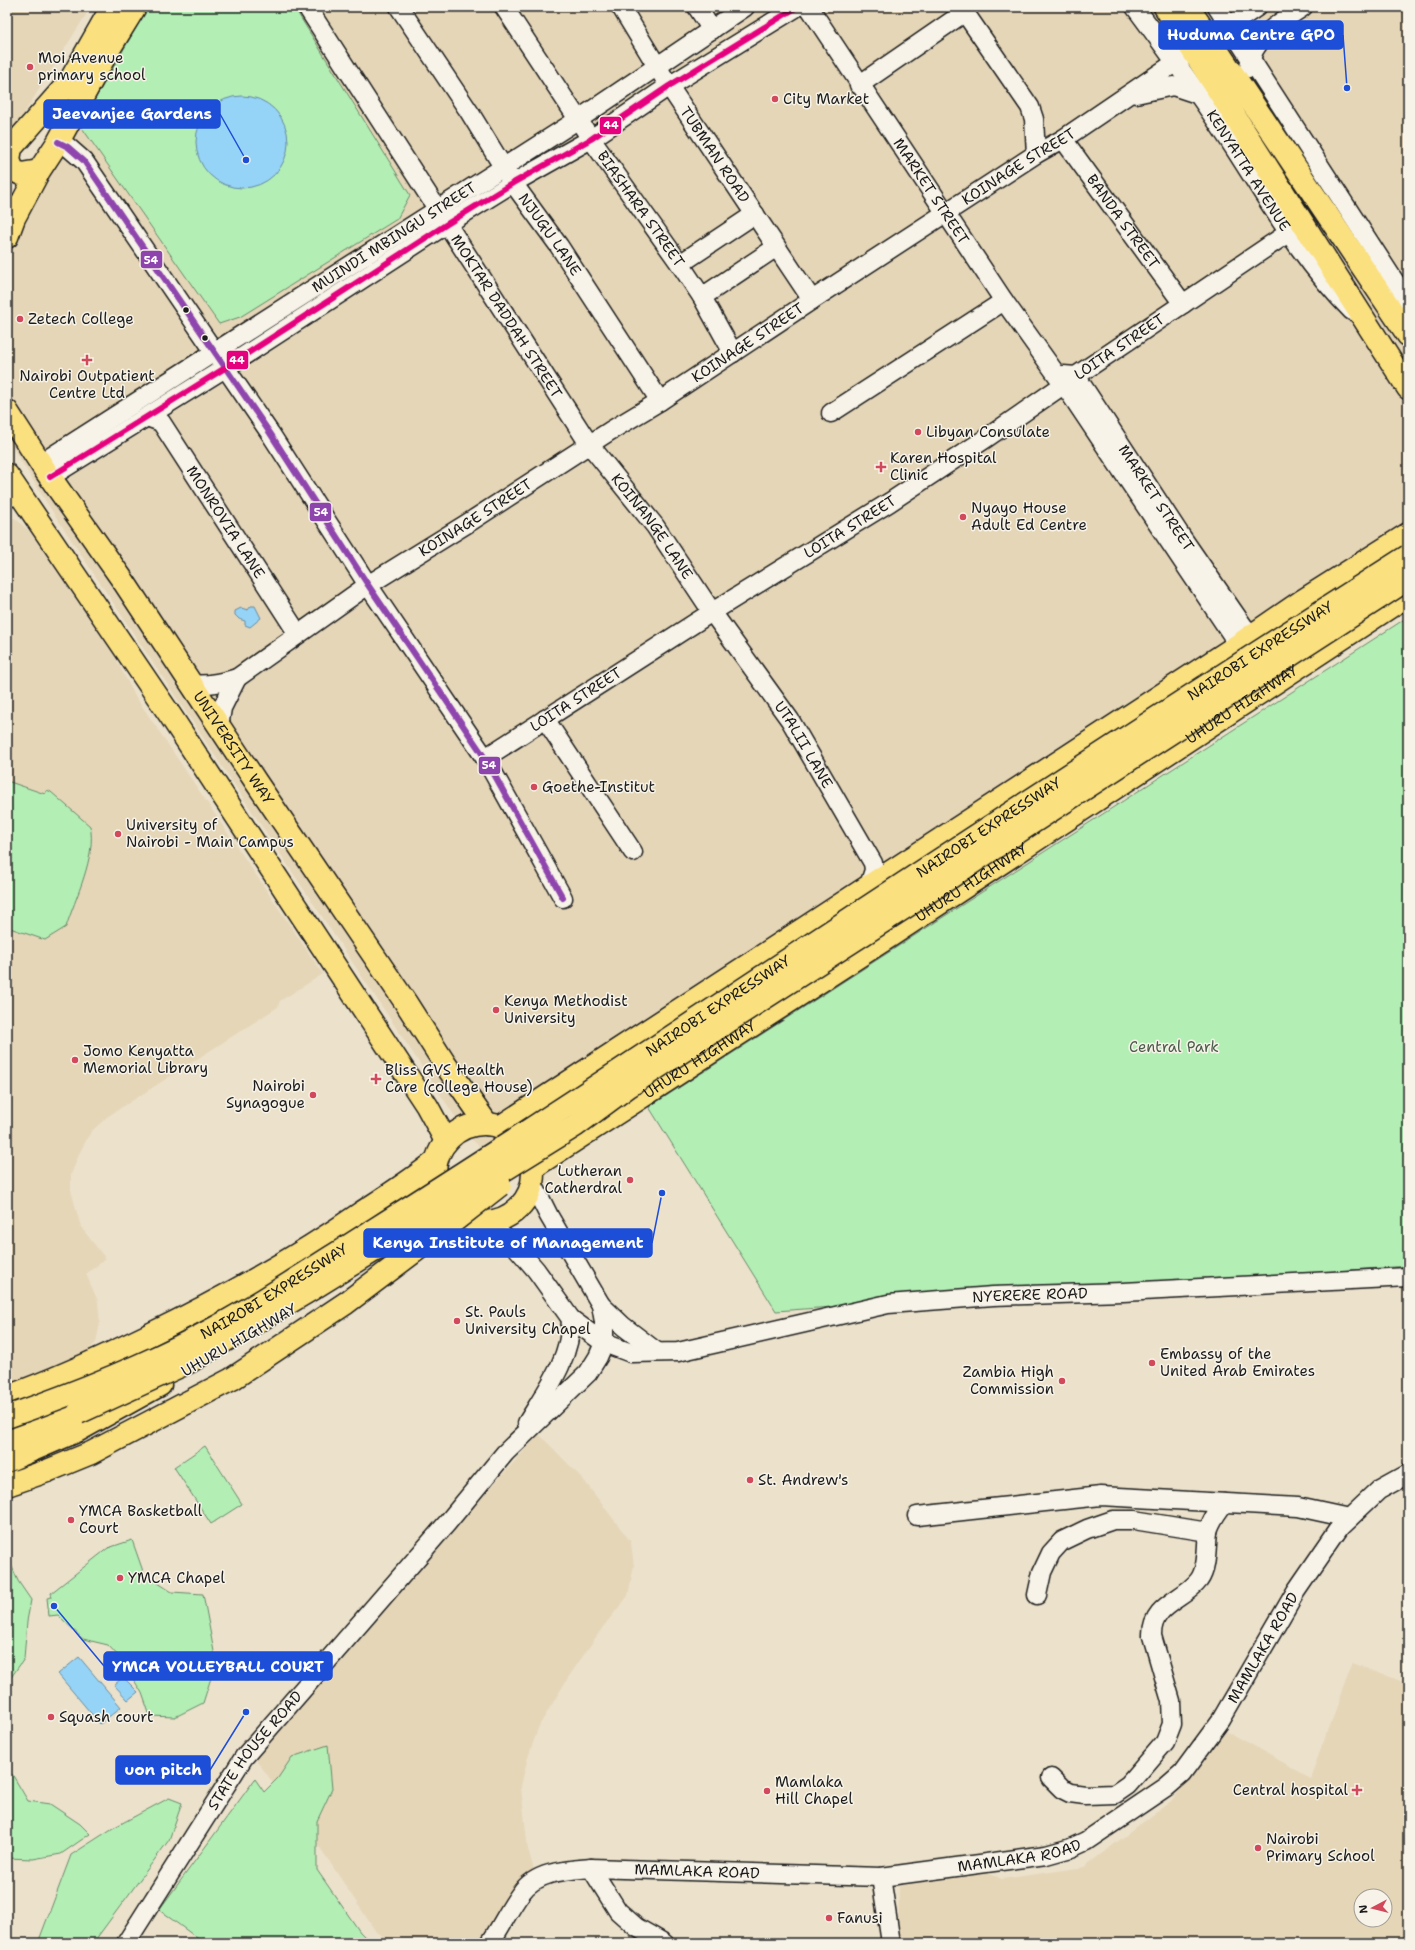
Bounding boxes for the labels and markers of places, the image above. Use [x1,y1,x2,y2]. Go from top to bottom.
callout: Huduma Centre GPO [1159,21,1343,49]
place label: Moi Avenue primary school [38,48,146,85]
marker: Moi Avenue primary school [25,62,35,72]
place label: City Market [783,89,869,109]
marker: City Market [770,94,780,104]
callout: Jeevanjee Gardens [44,100,220,128]
unlabelled marker [181,305,191,315]
place label: Zetech College [28,309,134,329]
marker: Zetech College [15,314,25,324]
unlabelled marker [200,333,210,343]
marker: Nairobi Outpatient Centre Ltd [81,354,93,366]
place label: Nairobi Outpatient Centre Ltd [19,366,155,403]
place label: Libyan Consulate [926,422,1050,442]
marker: Libyan Consulate [913,427,923,437]
place label: Karen Hospital Clinic [890,448,997,485]
marker: Karen Hospital Clinic [875,461,887,473]
place label: Nyayo House Adult Ed Centre [971,498,1087,535]
marker: Nyayo House Adult Ed Centre [958,512,968,522]
place label: Goethe-Institut [542,777,655,797]
marker: Goethe-Institut [529,782,539,792]
place label: University of Nairobi - Main Campus [126,815,294,852]
marker: University of Nairobi - Main Campus [113,829,123,839]
place label: Kenya Methodist University [504,991,628,1028]
marker: Kenya Methodist University [491,1005,501,1015]
place label: Jomo Kenyatta Memorial Library [83,1041,208,1078]
marker: Jomo Kenyatta Memorial Library [70,1055,80,1065]
place label: Bliss GVS Health Care (college House) [385,1060,533,1097]
marker: Bliss GVS Health Care (college House) [370,1073,382,1085]
place label: Nairobi Synagogue [226,1076,305,1113]
marker: Nairobi Synagogue [308,1090,318,1100]
place label: Lutheran Catherdral [544,1161,622,1198]
marker: Lutheran Catherdral [625,1175,635,1185]
callout: Kenya Institute of Management [364,1229,652,1257]
place label: St. Pauls University Chapel [465,1302,591,1339]
marker: St. Pauls University Chapel [452,1316,462,1326]
place label: Embassy of the United Arab Emirates [1160,1344,1315,1381]
marker: Embassy of the United Arab Emirates [1147,1358,1157,1368]
place label: Zambia High Commission [962,1362,1054,1399]
marker: Zambia High Commission [1057,1376,1067,1386]
place label: St. Andrew's [758,1470,848,1490]
marker: St. Andrew's [745,1475,755,1485]
place label: YMCA Basketball Court [79,1501,203,1538]
marker: YMCA Basketball Court [66,1515,76,1525]
place label: YMCA Chapel [128,1568,226,1588]
marker: YMCA Chapel [115,1573,125,1583]
callout: YMCA VOLLEYBALL COURT [104,1652,332,1680]
place label: Squash court [59,1707,154,1727]
marker: Squash court [46,1712,56,1722]
callout: uon pitch [116,1756,210,1784]
place label: Mamlaka Hill Chapel [775,1772,853,1809]
place label: Central hospital [1233,1780,1348,1800]
marker: Central hospital [1351,1784,1363,1796]
marker: Mamlaka Hill Chapel [762,1786,772,1796]
place label: Nairobi Primary School [1266,1829,1375,1866]
marker: Nairobi Primary School [1253,1843,1263,1853]
place label: Fanusi [837,1908,883,1928]
marker: Fanusi [824,1913,834,1923]

